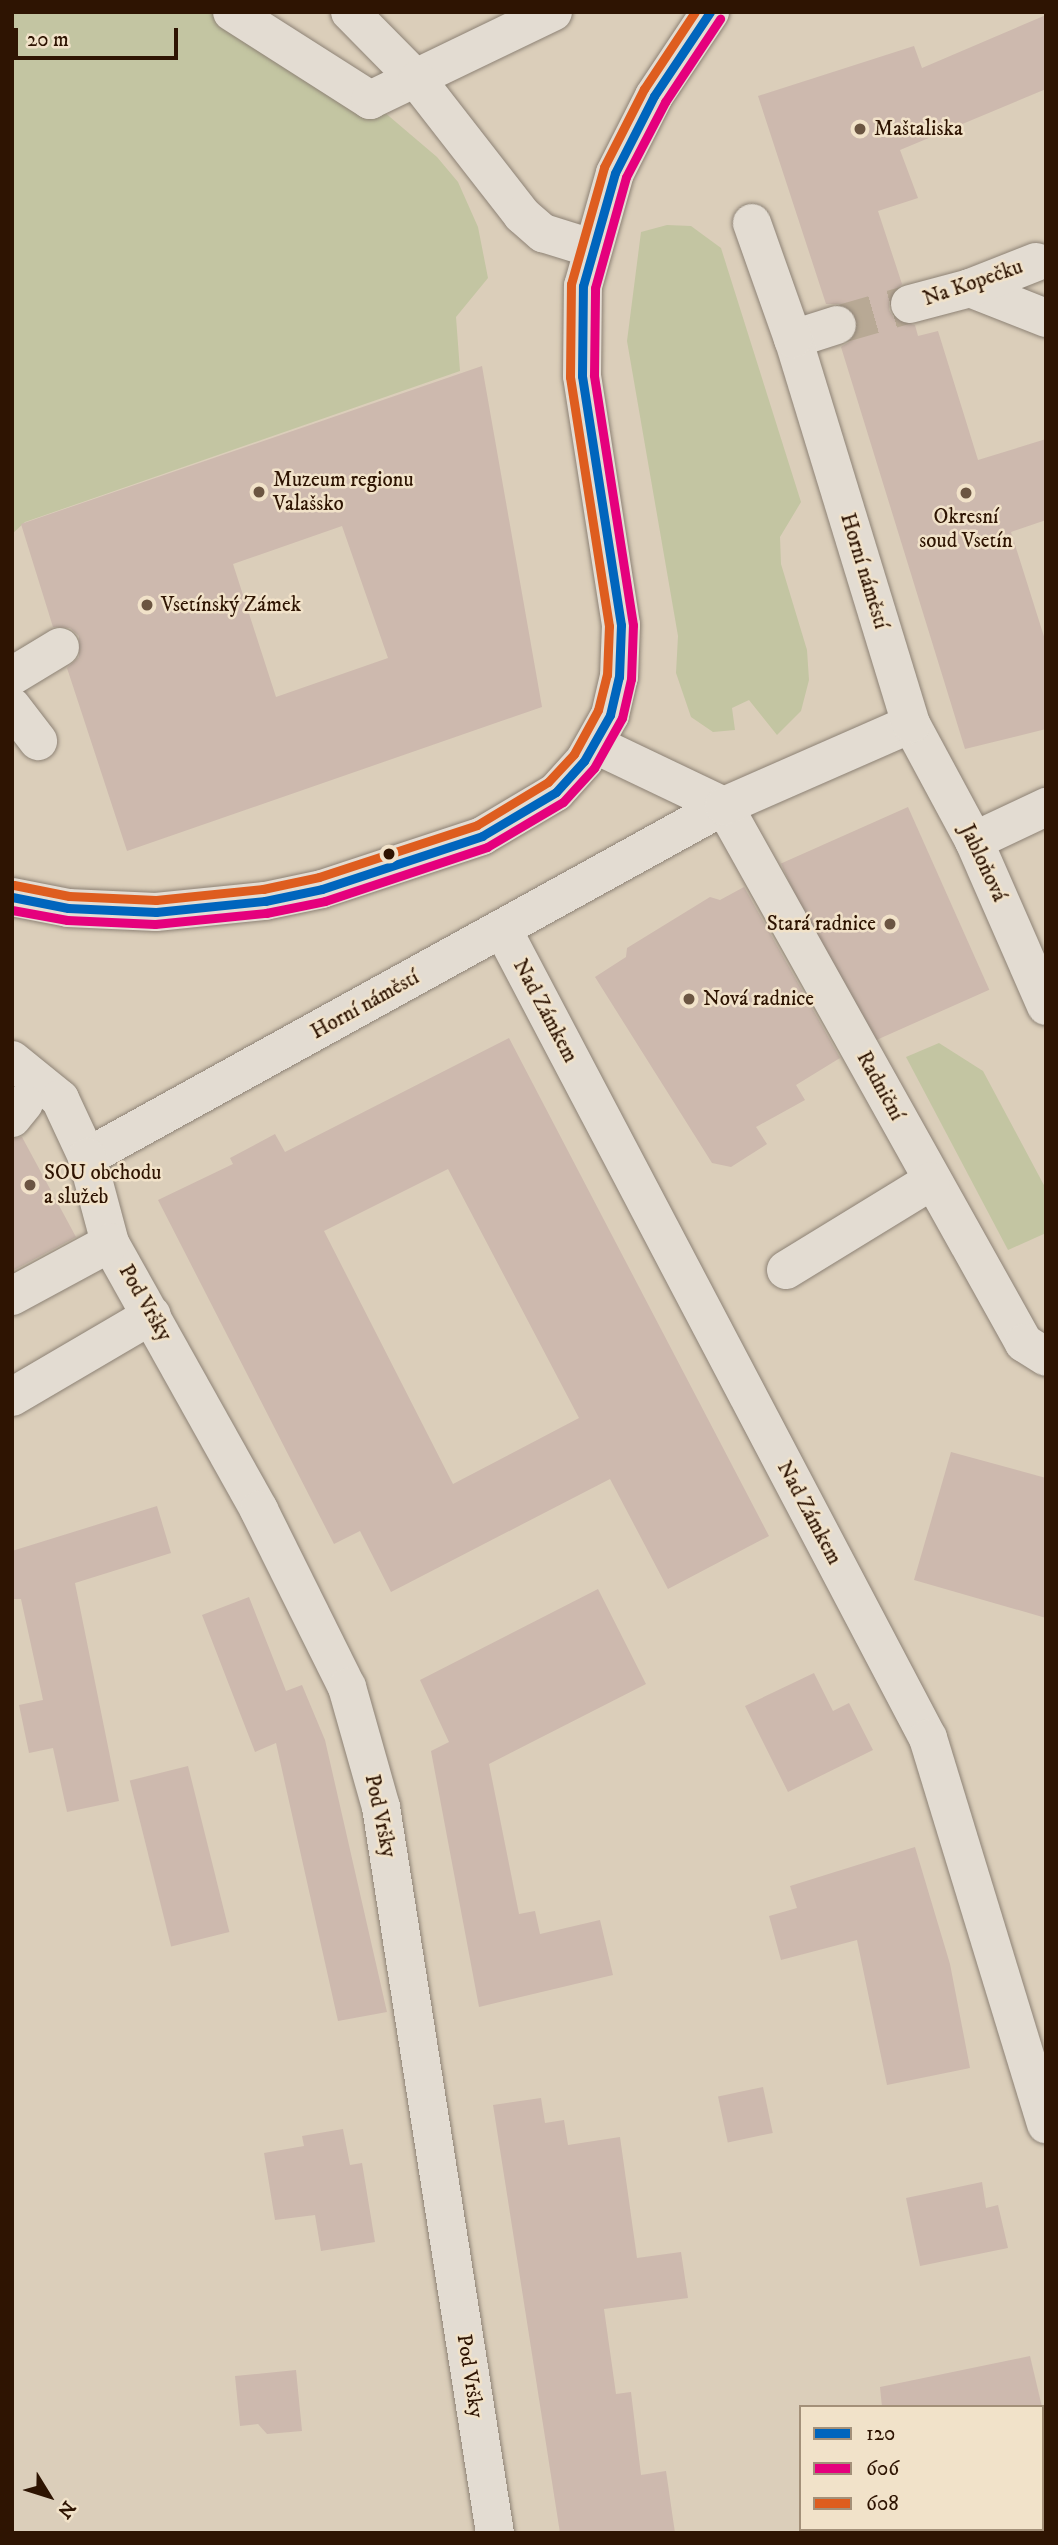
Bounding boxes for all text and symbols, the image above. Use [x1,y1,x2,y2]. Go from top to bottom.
scale bar [18,14,182,58]
text: 20 m [27,27,69,53]
place label: Maštaliska [874,116,963,142]
marker: Maštaliska [852,121,868,137]
street label: Na Kopečku [920,254,1026,312]
place label: Muzeum regionu Valašsko [273,467,414,517]
marker: Muzeum regionu Valašsko [251,484,267,500]
marker: Okresní soud Vsetín [958,485,974,501]
place label: Okresní soud Vsetín [919,504,1013,554]
street label: Horní náměstí [834,510,894,632]
place label: Vsetínský Zámek [161,592,301,618]
marker: Vsetínský Zámek [139,597,155,613]
street label: Jabloňová [954,820,1012,906]
unlabelled marker [382,847,396,861]
place label: Stará radnice [767,911,876,937]
marker: Stará radnice [882,916,898,932]
street label: Nad Zámkem [507,955,583,1067]
street label: Horní náměstí [307,965,423,1045]
place label: Nová radnice [703,986,814,1012]
marker: Nová radnice [681,991,697,1007]
street label: Radniční [851,1047,909,1125]
place label: SOU obchodu a služeb [44,1160,161,1210]
marker: SOU obchodu a služeb [22,1177,38,1193]
street label: Pod Vršky [113,1260,177,1346]
street label: Nad Zámkem [771,1457,847,1569]
street label: Pod Vršky [359,1772,401,1860]
street label: Pod Vršky [451,2332,489,2420]
legend [799,2405,1044,2531]
text: 120 [866,2421,895,2447]
text: 606 [866,2456,899,2482]
north arrow [14,2461,84,2531]
text: 608 [866,2491,899,2517]
text: N [52,2496,80,2522]

